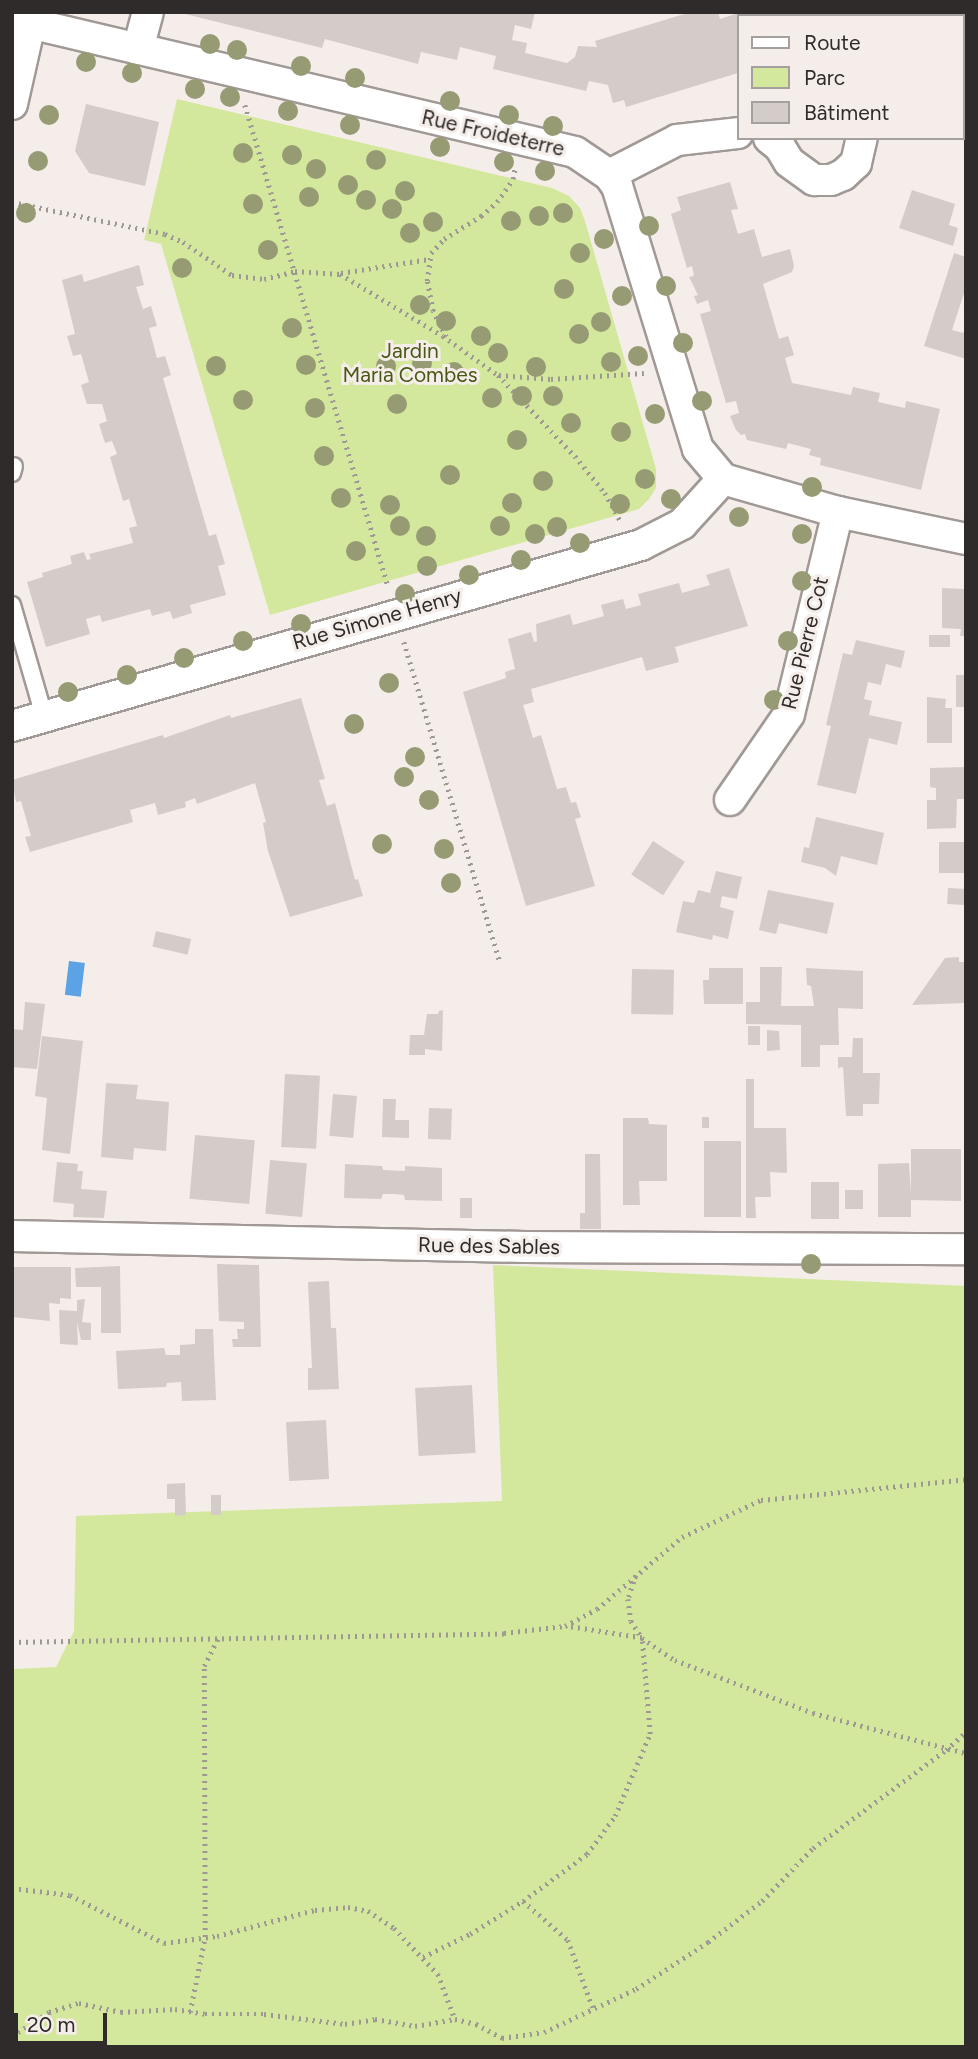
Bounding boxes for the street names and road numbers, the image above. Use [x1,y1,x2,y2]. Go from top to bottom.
street label: Rue Froideterre [419,104,567,162]
street label: Rue Pierre Cot [776,574,834,712]
street label: Rue Simone Henry [290,583,464,655]
street label: Rue des Sables [418,1232,560,1260]

